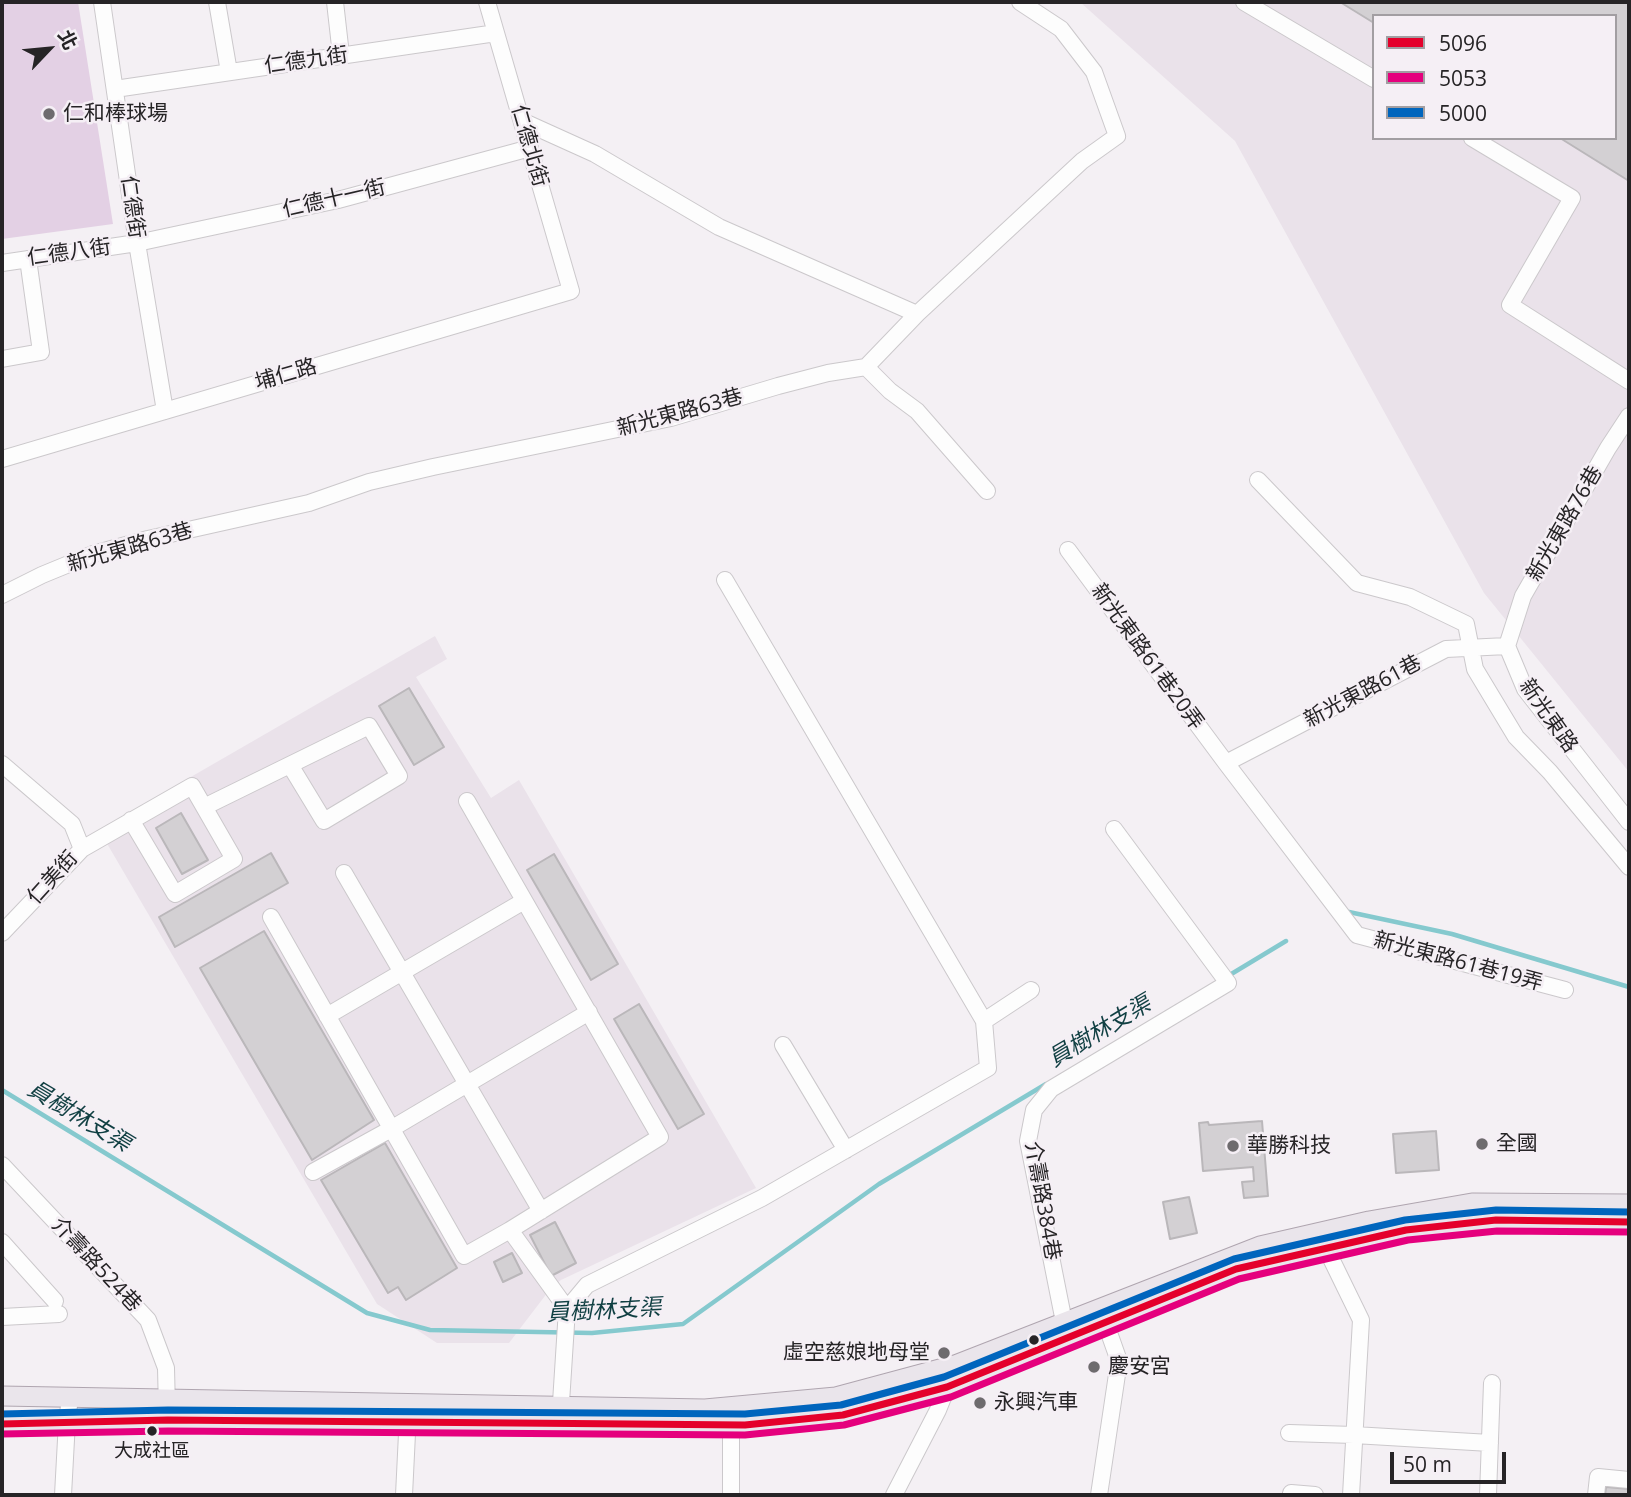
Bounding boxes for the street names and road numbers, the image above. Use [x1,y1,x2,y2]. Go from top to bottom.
street label: 仁德九街 [263,43,349,79]
street label: 仁德北街 [505,102,553,190]
street label: 仁德街 [115,174,149,240]
street label: 仁德十一街 [280,175,388,223]
street label: 仁德八街 [26,235,112,271]
street label: 埔仁路 [252,354,320,396]
street label: 新光東路63巷 [614,384,746,442]
street label: 新光東路76巷 [1522,462,1608,586]
street label: 新光東路63巷 [65,518,195,578]
street label: 新光東路61巷20弄 [1086,579,1208,735]
street label: 新光東路61巷 [1300,651,1426,733]
street label: 新光東路 [1514,674,1582,758]
street label: 仁美街 [23,846,83,910]
street label: 新光東路61巷19弄 [1371,927,1545,997]
street label: 介壽路384巷 [1019,1140,1065,1262]
street label: 介壽路524巷 [46,1213,146,1317]

